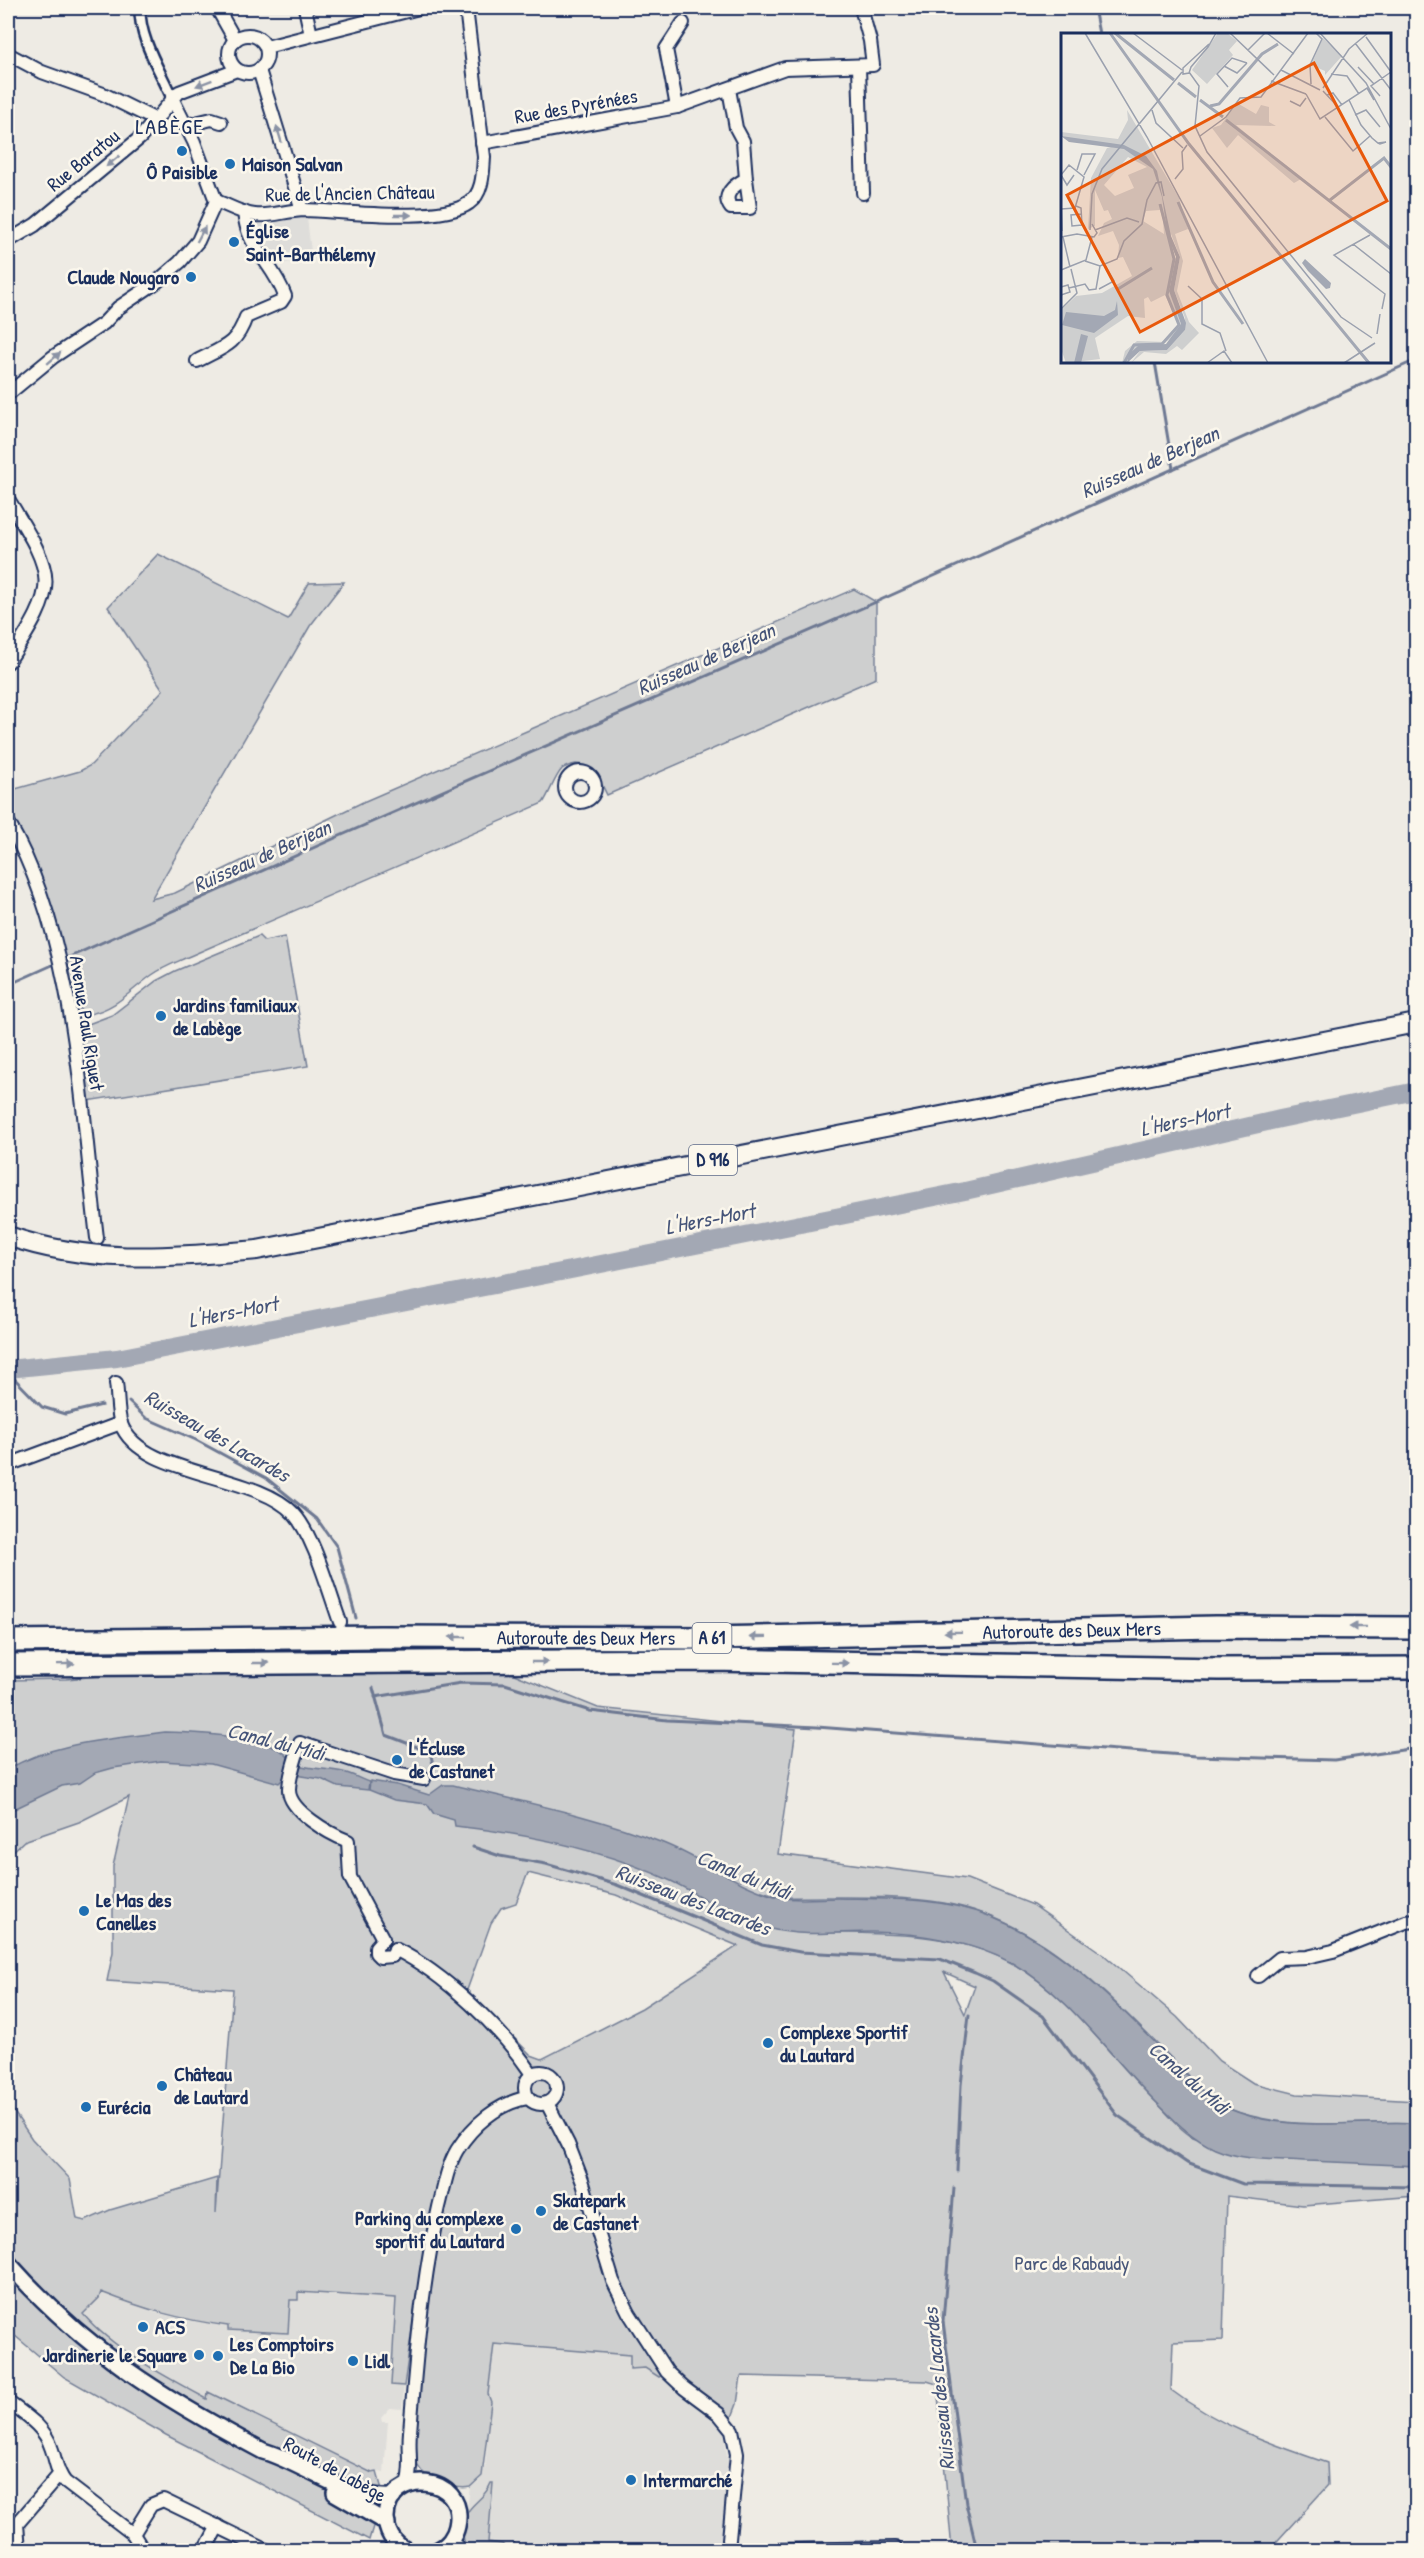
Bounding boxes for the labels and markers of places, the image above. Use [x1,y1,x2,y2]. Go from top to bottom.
marker: Ô Paisible [175,144,189,158]
place label: Maison Salvan [242,150,343,177]
marker: Maison Salvan [223,157,237,171]
place label: Ô Paisible [146,158,218,185]
place label: Église Saint-Barthélemy [246,217,376,268]
marker: Église Saint-Barthélemy [227,235,241,249]
place label: Claude Nougaro [67,263,179,291]
marker: Claude Nougaro [184,270,198,284]
place label: Jardins familiaux de Labège [173,991,297,1042]
marker: Jardins familiaux de Labège [154,1009,168,1023]
place label: L'Écluse de Castanet [409,1734,496,1784]
marker: L'Écluse de Castanet [390,1753,404,1767]
place label: Le Mas des Canelles [96,1886,172,1936]
marker: Le Mas des Canelles [77,1904,91,1918]
place label: Complexe Sportif du Lautard [780,2018,909,2068]
marker: Complexe Sportif du Lautard [761,2036,775,2050]
place label: Château de Lautard [174,2060,248,2110]
marker: Château de Lautard [155,2079,169,2093]
place label: Eurécia [98,2093,151,2120]
marker: Eurécia [79,2100,93,2114]
place label: Skatepark de Castanet [553,2186,640,2236]
place label: Parking du complexe sportif du Lautard [355,2204,504,2255]
marker: Skatepark de Castanet [534,2204,548,2218]
marker: Parking du complexe sportif du Lautard [509,2222,523,2236]
place label: ACS [155,2313,186,2340]
marker: ACS [136,2320,150,2334]
place label: Les Comptoirs De La Bio [230,2330,334,2380]
place label: Jardinerie le Square [42,2341,187,2369]
place label: Lidl [365,2347,391,2374]
marker: Jardinerie le Square [192,2348,206,2362]
marker: Les Comptoirs De La Bio [211,2349,225,2363]
marker: Lidl [346,2354,360,2368]
place label: Intermarché [643,2466,733,2493]
marker: Intermarché [624,2473,638,2487]

